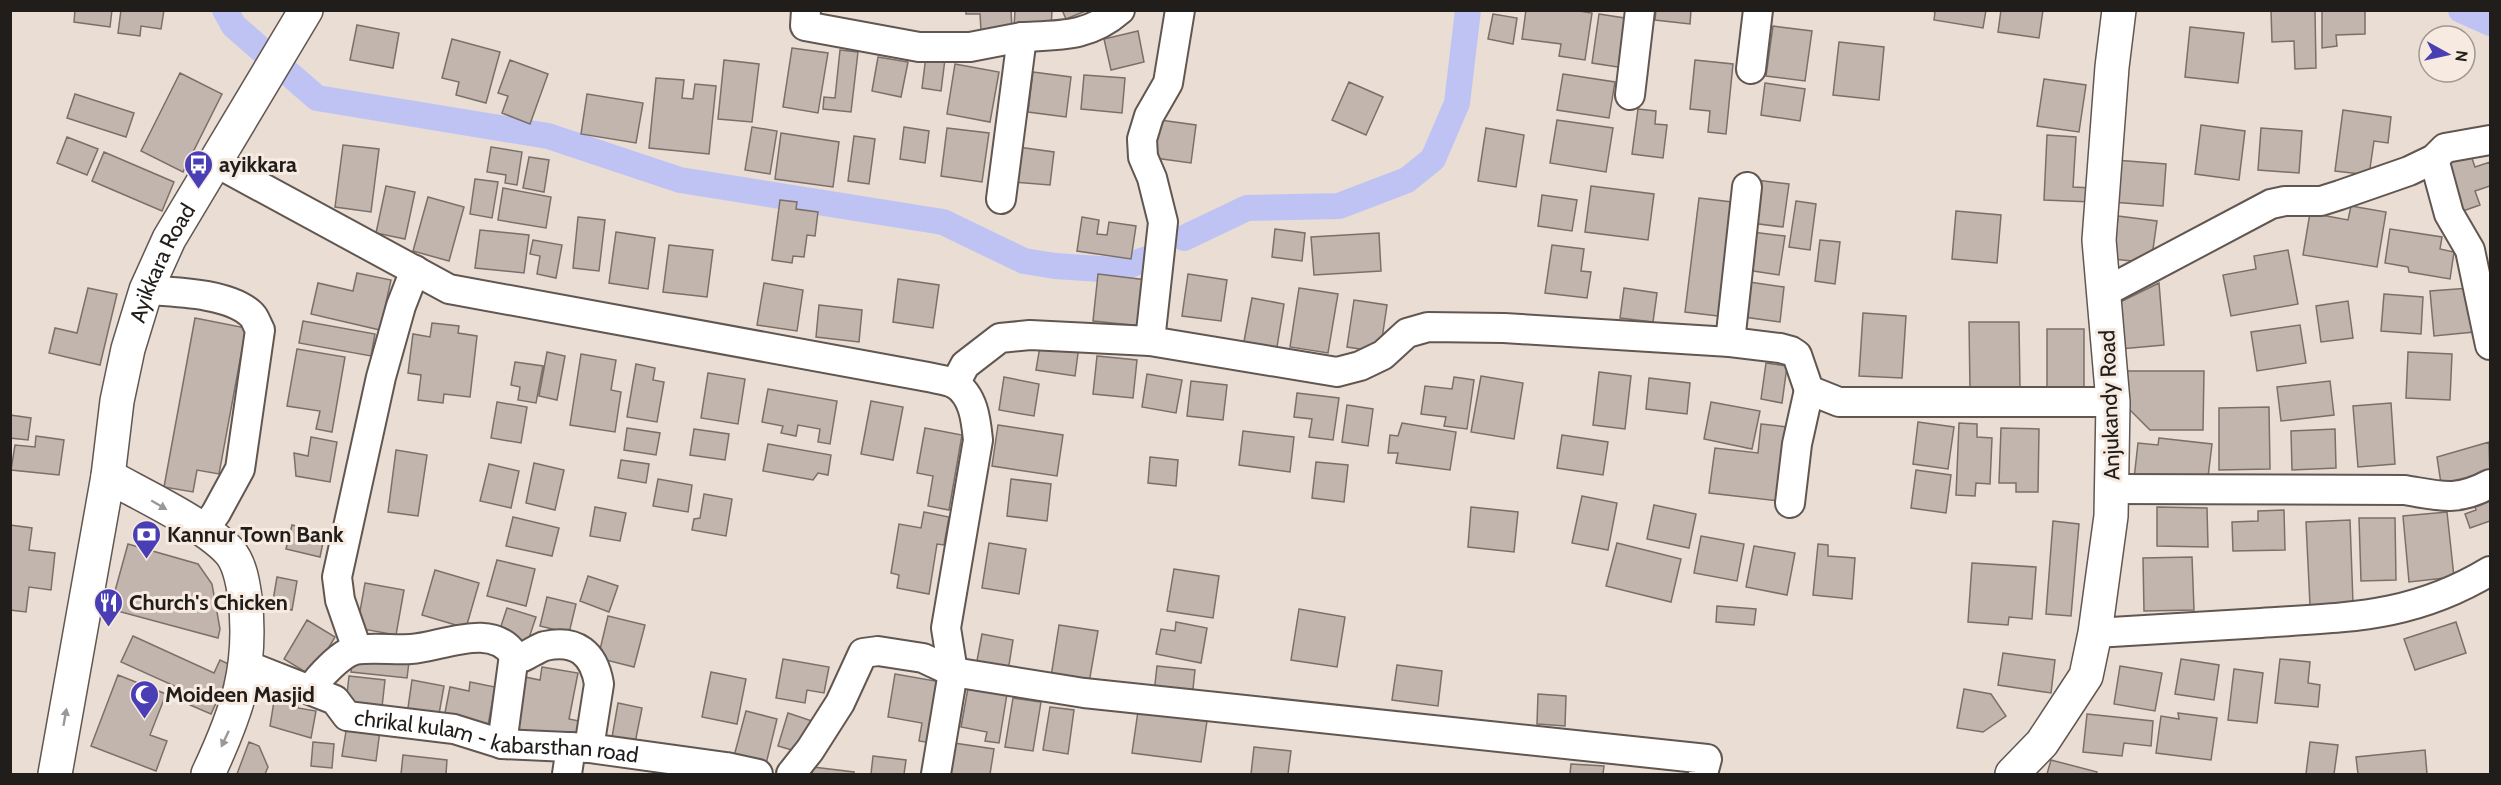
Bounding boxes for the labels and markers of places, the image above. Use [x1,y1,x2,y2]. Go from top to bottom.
bus stop icon: ayikkara [182,148,214,190]
place label: ayikkara [219,151,297,178]
bank icon: Kannur Town Bank [130,518,162,560]
place label: Kannur Town Bank [167,521,344,548]
restaurant icon: Church's Chicken [92,586,124,628]
place label: Church's Chicken [129,589,288,616]
mosque icon: Moideen Masjid [128,678,160,720]
place label: Moideen Masjid [165,681,315,708]

